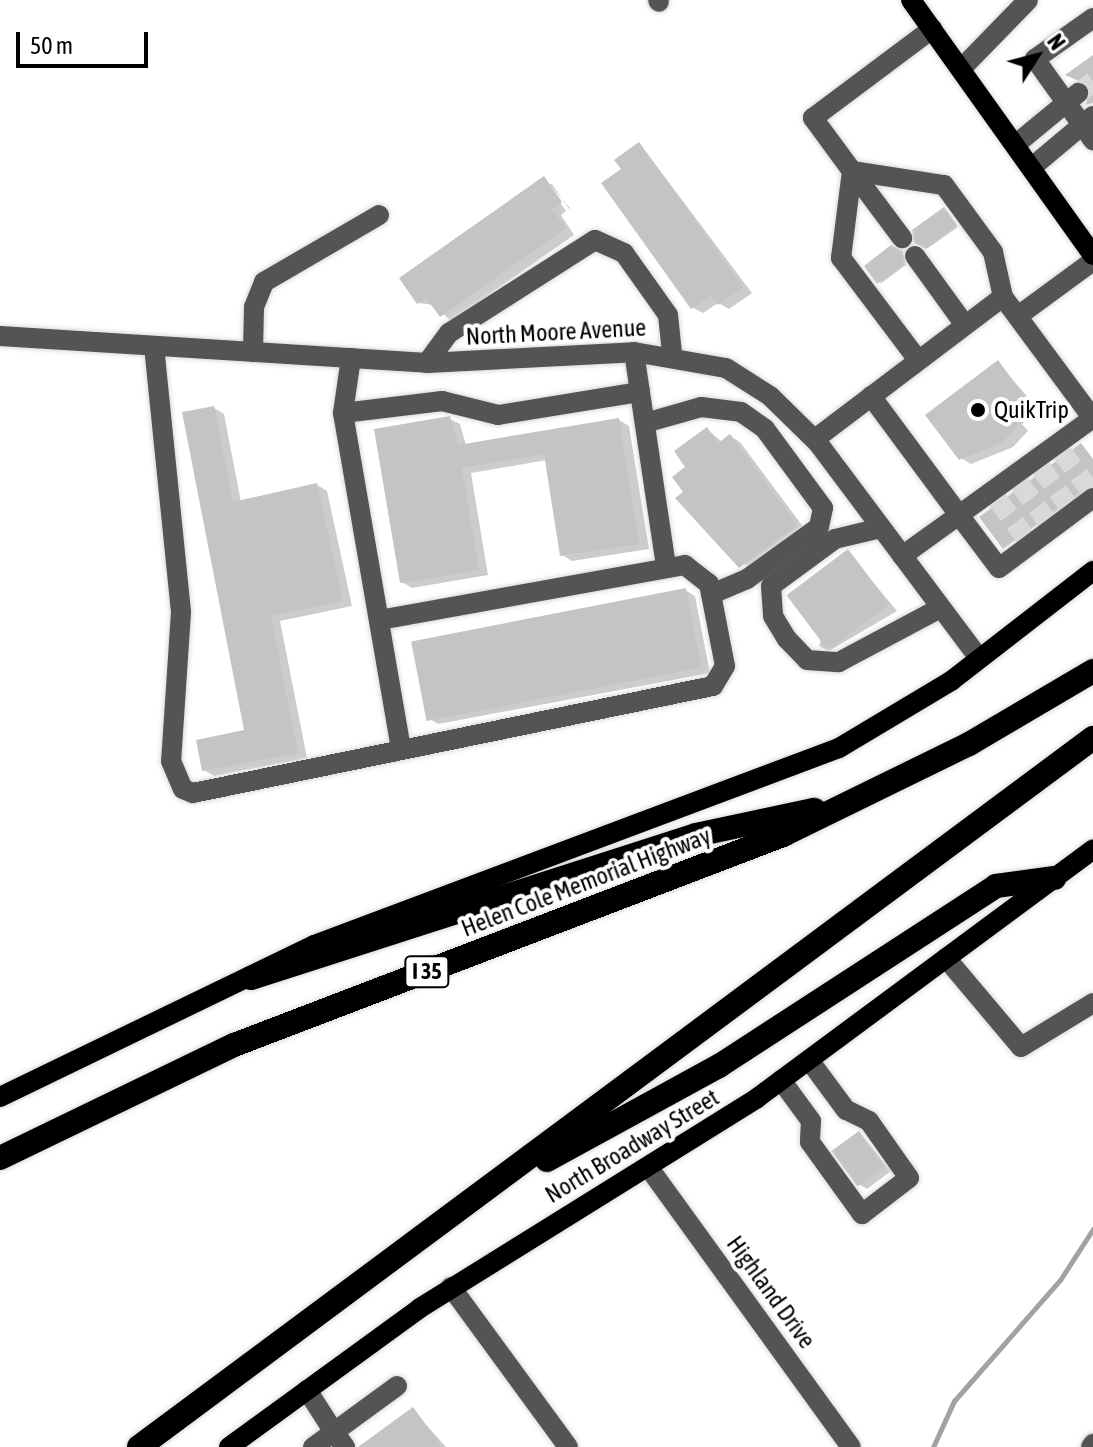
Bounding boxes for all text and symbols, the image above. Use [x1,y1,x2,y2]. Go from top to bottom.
scale bar [20,16,152,66]
north arrow [997,16,1077,96]
text: N [1042,29,1071,55]
text: 50 m [30,32,73,59]
street label: North Moore Avenue [465,313,647,351]
place label: QuikTrip [994,396,1069,424]
marker: QuikTrip [969,401,987,419]
street label: Helen Cole Memorial Highway [457,821,715,943]
road number: I 35 [403,954,451,990]
street label: North Broadway Street [540,1083,724,1209]
street label: Highland Drive [721,1230,821,1354]

